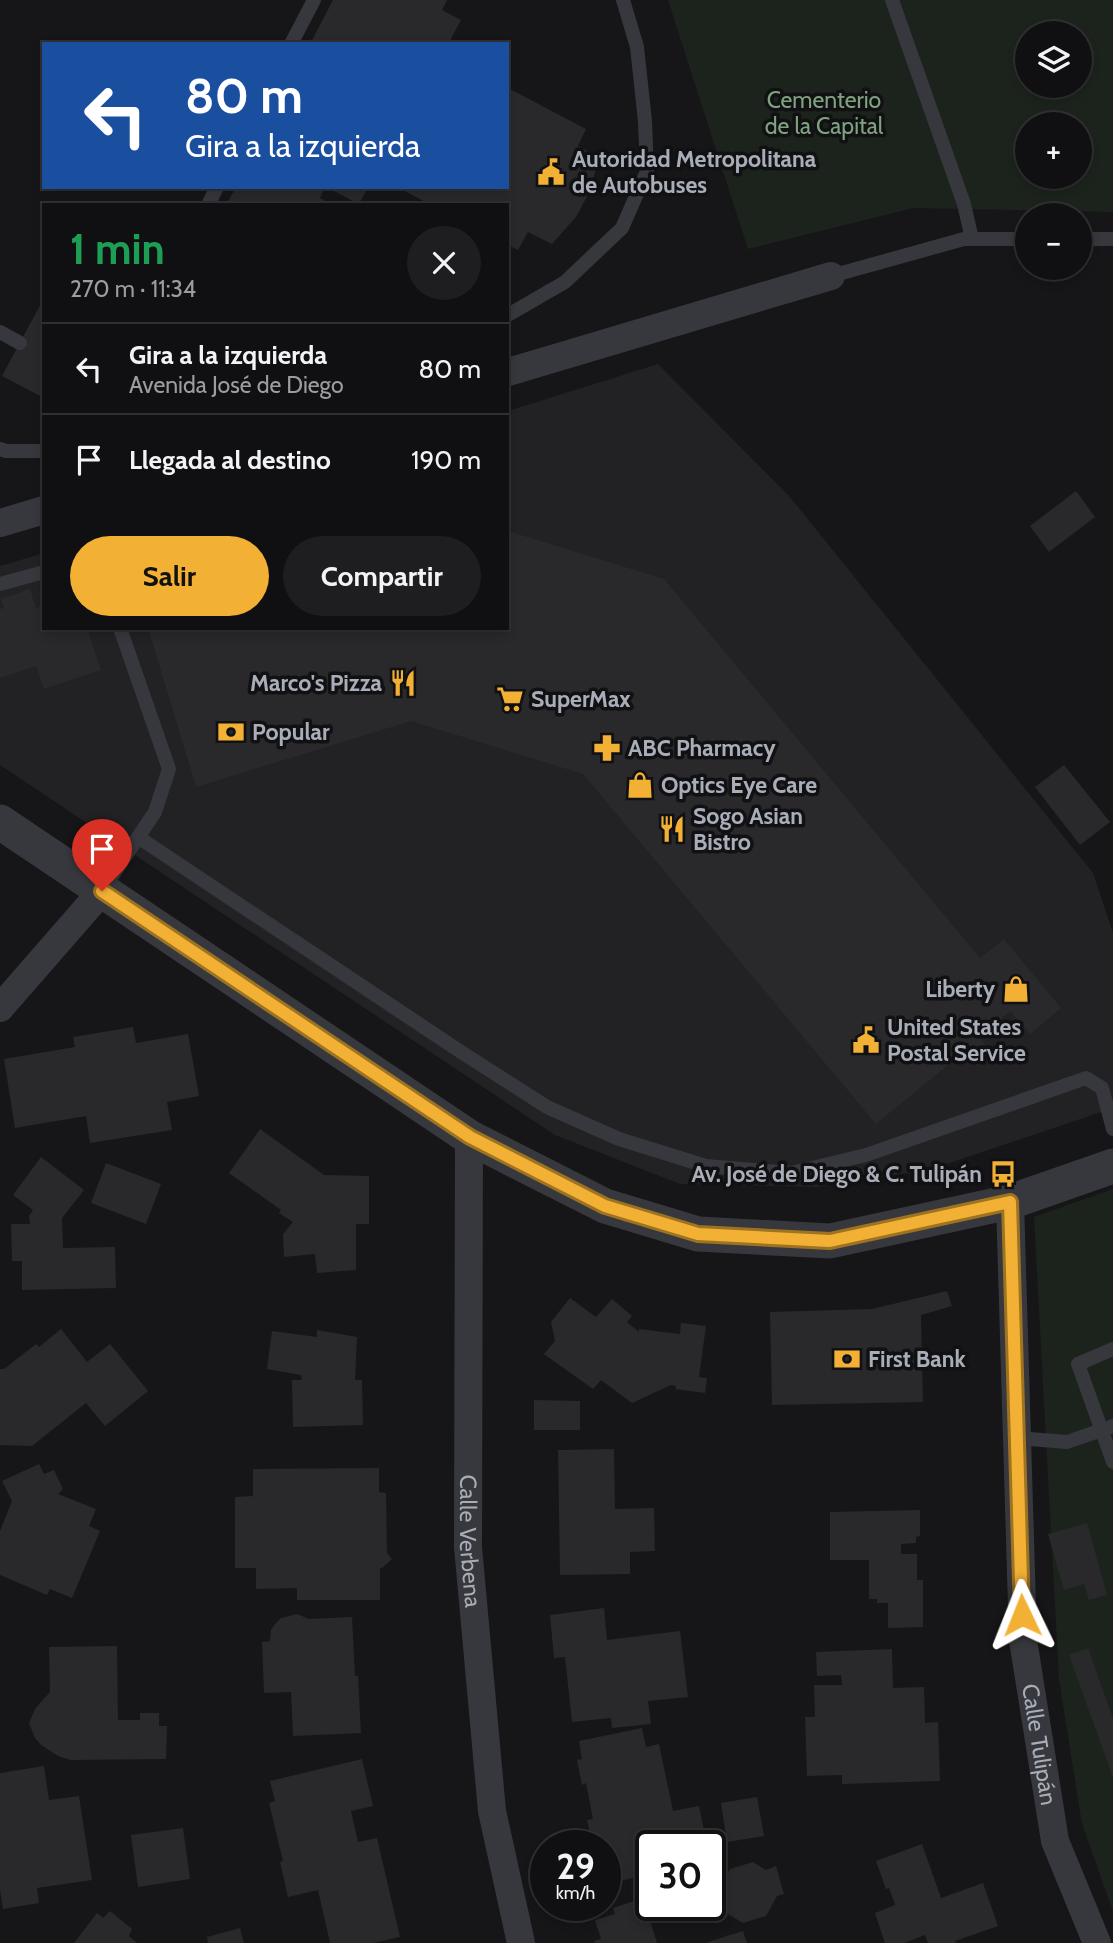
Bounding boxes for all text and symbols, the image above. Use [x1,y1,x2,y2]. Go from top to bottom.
map controls [1015,21,1092,280]
button: layers [1015,21,1092,98]
text: 80 m [185,66,303,125]
icon: left [70,70,161,161]
park label: Cementerio de la Capital [765,86,884,140]
button: + [1015,112,1092,189]
text: Gira a la izquierda [185,126,420,165]
place label: Autoridad Metropolitana de Autobuses [572,145,817,199]
public building icon: Autoridad Metropolitana de Autobuses [536,157,566,187]
button: − [1015,203,1092,280]
text: 1 min [70,223,165,275]
button: close [407,226,481,300]
text: 270 m · 11:34 [70,275,196,303]
text: Gira a la izquierda [129,339,327,371]
icon: left [70,350,108,388]
text: 80 m [418,353,481,385]
text: Avenida José de Diego [129,371,344,399]
icon: arrive [70,441,108,479]
text: Llegada al destino [129,444,331,476]
text: 190 m [411,444,481,476]
button: Salir [70,536,269,616]
button: Compartir [283,536,481,616]
restaurant icon: Marco's Pizza [388,668,418,698]
place label: Marco's Pizza [250,669,383,697]
supermarket icon: SuperMax [495,684,525,714]
place label: SuperMax [531,685,631,713]
bank icon: Popular [216,717,246,747]
place label: Popular [252,718,330,746]
pharmacy icon: ABC Pharmacy [592,733,622,763]
place label: ABC Pharmacy [628,734,776,762]
shop icon: Optics Eye Care [625,770,655,800]
place label: Optics Eye Care [661,771,817,799]
place label: Sogo Asian Bistro [693,802,803,856]
restaurant icon: Sogo Asian Bistro [657,814,687,844]
pin [72,819,132,891]
icon: arrive [83,830,121,868]
shop icon: Liberty [1001,974,1031,1004]
place label: Liberty [925,975,996,1003]
place label: United States Postal Service [887,1013,1026,1067]
public building icon: United States Postal Service [851,1025,881,1055]
bus stop icon: Av. José de Diego & C. Tulipán [988,1159,1018,1189]
place label: Av. José de Diego & C. Tulipán [691,1160,982,1188]
bank icon: First Bank [832,1344,862,1374]
place label: First Bank [868,1345,966,1373]
street label: Calle Verbena [454,1474,487,1609]
position arrow [985,1578,1059,1652]
street label: Calle Tulipán [1016,1682,1063,1807]
speed limit sign: 30 [635,1830,726,1921]
text: 29 [556,1845,595,1888]
text: km/h [556,1882,595,1904]

